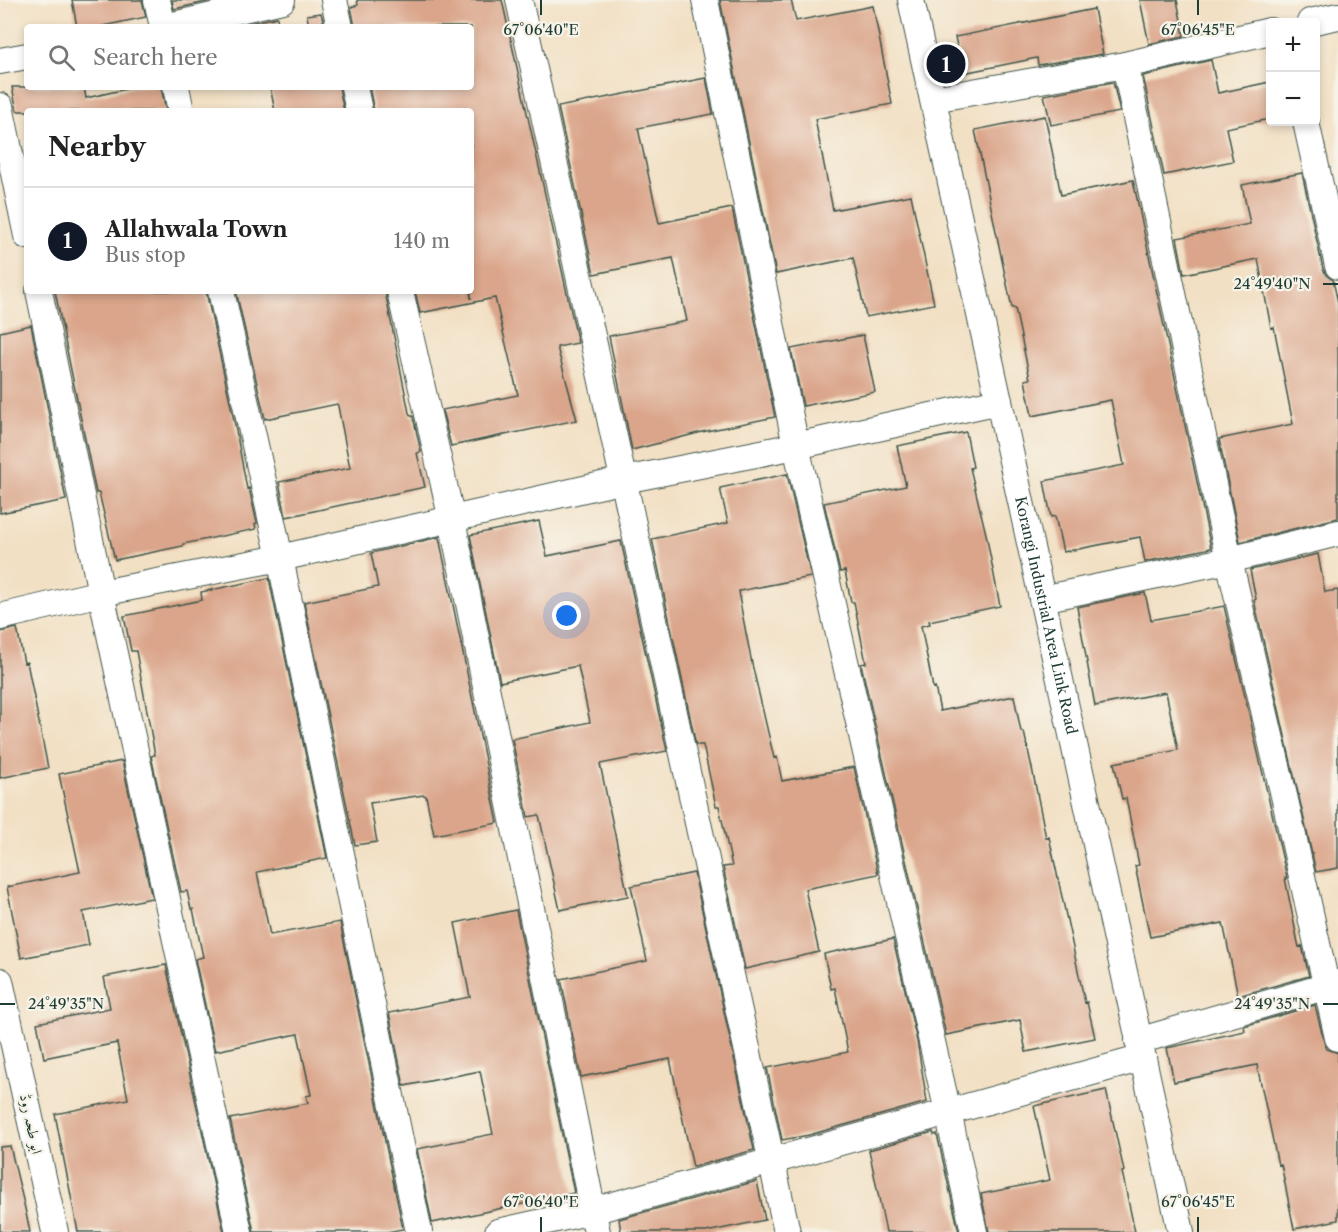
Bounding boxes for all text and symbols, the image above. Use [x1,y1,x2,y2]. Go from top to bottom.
map controls [1266,18,1320,126]
button: + [1266,18,1320,72]
text: 67°06'40"E [503,20,579,39]
text: 67°06'45"E [1161,20,1235,39]
search box [24,24,474,90]
icon: search [45,41,78,74]
pin: 1 [926,42,966,86]
text: Search here [93,44,218,71]
button: − [1266,72,1320,126]
text: Nearby [48,131,146,163]
text: Allahwala Town [105,216,288,243]
text: 1 [63,229,72,253]
text: 140 m [393,229,450,253]
text: Bus stop [105,243,186,267]
text: 24°49'40"N [1233,274,1311,293]
street label: Korangi Industrial Area Link Road [1011,495,1082,736]
your location [552,601,581,630]
text: 24°49'35"N [28,994,104,1013]
text: 24°49'35"N [1234,994,1310,1013]
street label: ابو طحہ روڈ [16,1092,47,1156]
text: 67°06'40"E [503,1192,579,1211]
text: 67°06'45"E [1161,1192,1235,1211]

